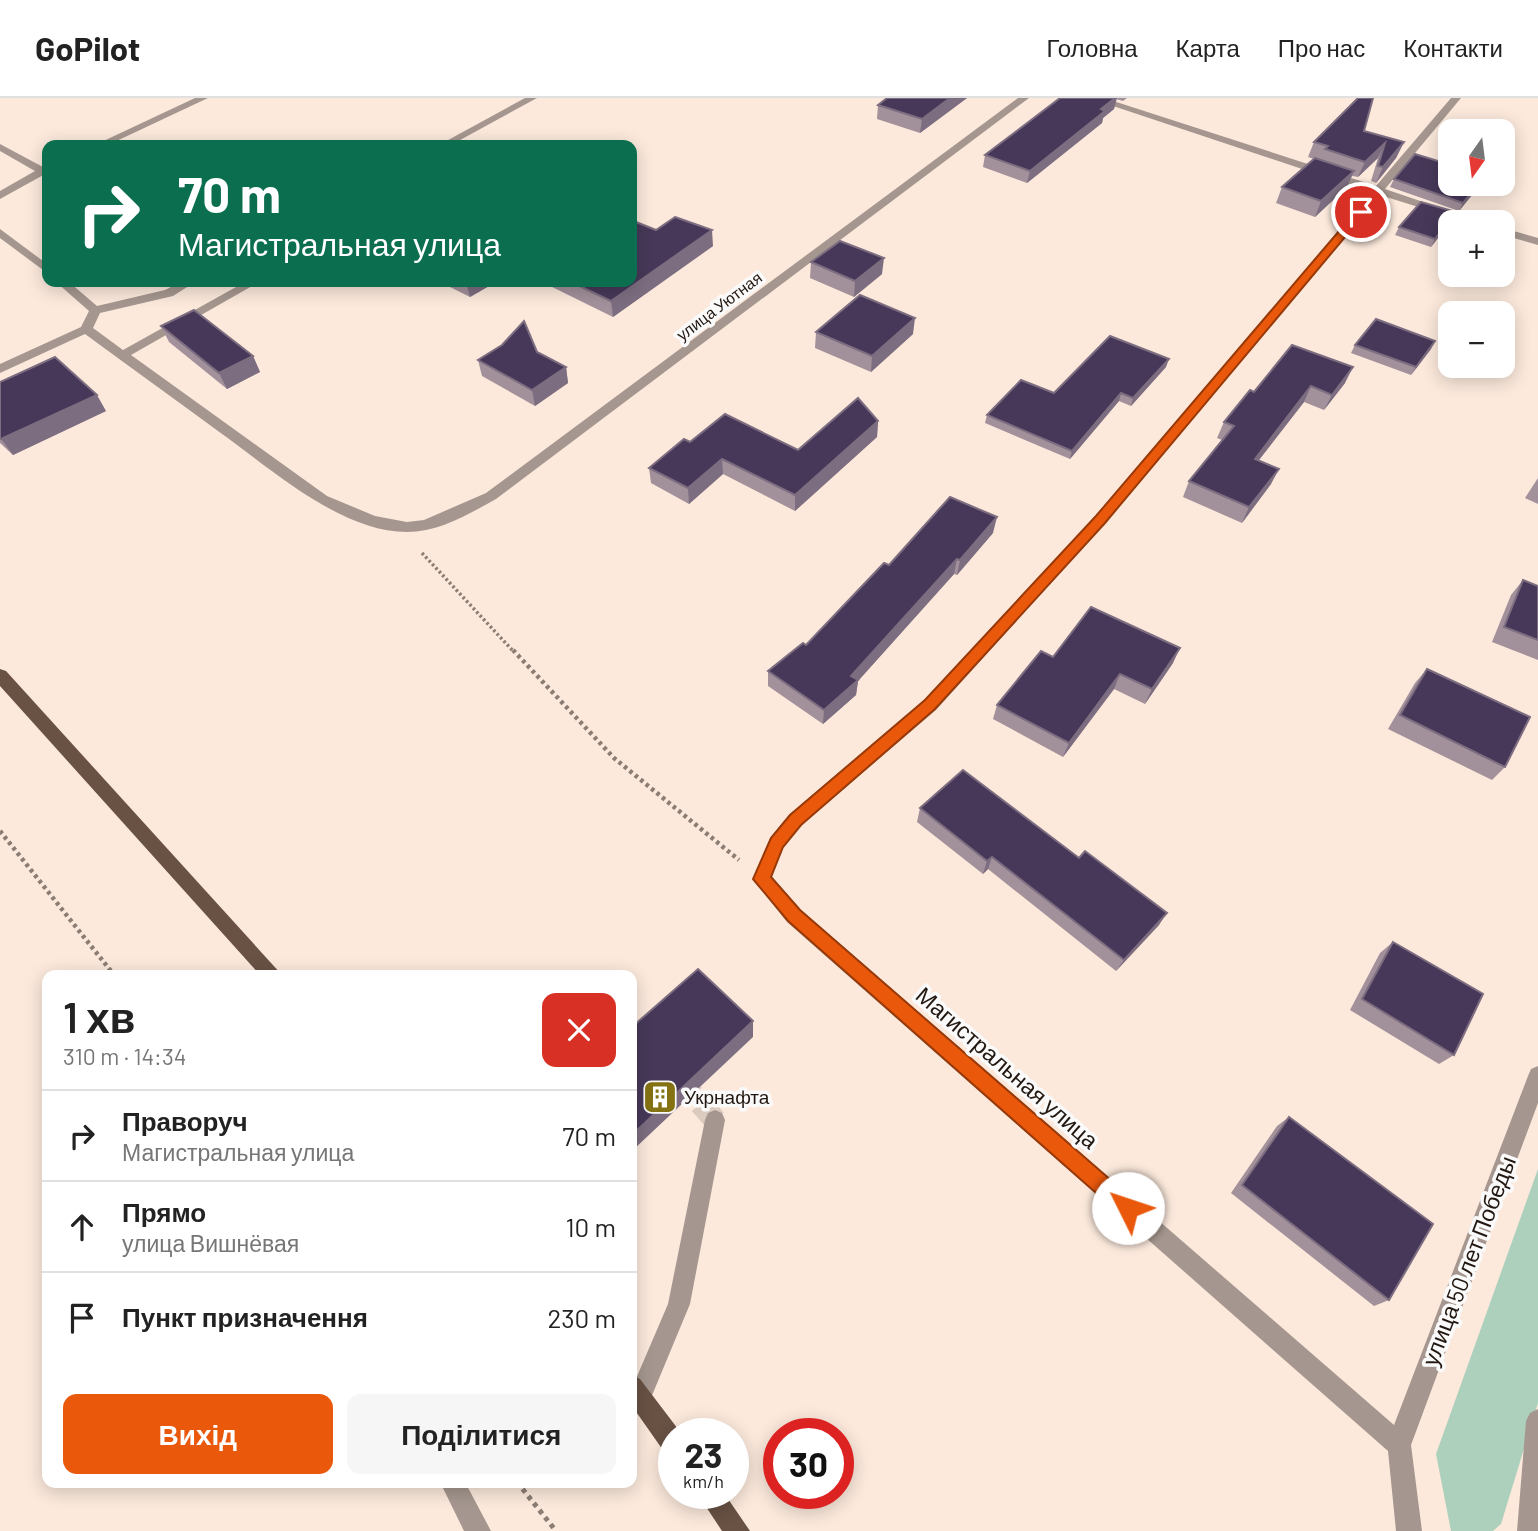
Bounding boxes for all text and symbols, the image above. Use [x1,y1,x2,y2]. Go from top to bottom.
text: GoPilot [35,28,140,68]
text: Головна [1046,33,1138,62]
text: Карта [1176,33,1240,62]
text: Про нас [1278,33,1365,62]
text: Контакти [1403,33,1503,62]
north arrow [1438,119,1516,196]
map controls [1438,119,1515,378]
text: 70 m [178,164,281,223]
icon: right [63,168,154,259]
pin [1331,182,1391,242]
icon: arrive [1342,193,1380,231]
button: + [1438,210,1515,287]
text: Магистральная улица [178,224,501,262]
street label: улица Уютная [672,267,765,344]
button: − [1438,301,1515,378]
street label: Магистральная улица [911,980,1105,1154]
text: 1 хв [63,991,135,1041]
button: close [542,993,616,1067]
text: 310 m · 14:34 [63,1042,186,1070]
building icon: Укрнафта [641,1078,679,1116]
place label: Укрнафта [684,1085,770,1108]
text: Праворуч [122,1105,248,1136]
icon: right [63,1117,101,1155]
text: 70 m [562,1120,616,1151]
text: Магистральная улица [122,1138,354,1166]
street label: улица 50 лет Победы [1415,1152,1521,1369]
position arrow [1091,1171,1165,1245]
text: Прямо [122,1196,206,1227]
icon: ahead [63,1208,101,1246]
text: 10 m [566,1211,616,1242]
text: улица Вишнёвая [122,1229,299,1257]
icon: arrive [63,1299,101,1337]
text: Пункт призначення [122,1301,368,1332]
text: 230 m [547,1302,616,1333]
button: Вихід [63,1394,333,1474]
button: Поділитися [347,1394,616,1474]
speed limit sign: 30 [763,1418,854,1509]
text: 23 [684,1433,723,1475]
text: km/h [683,1470,724,1492]

